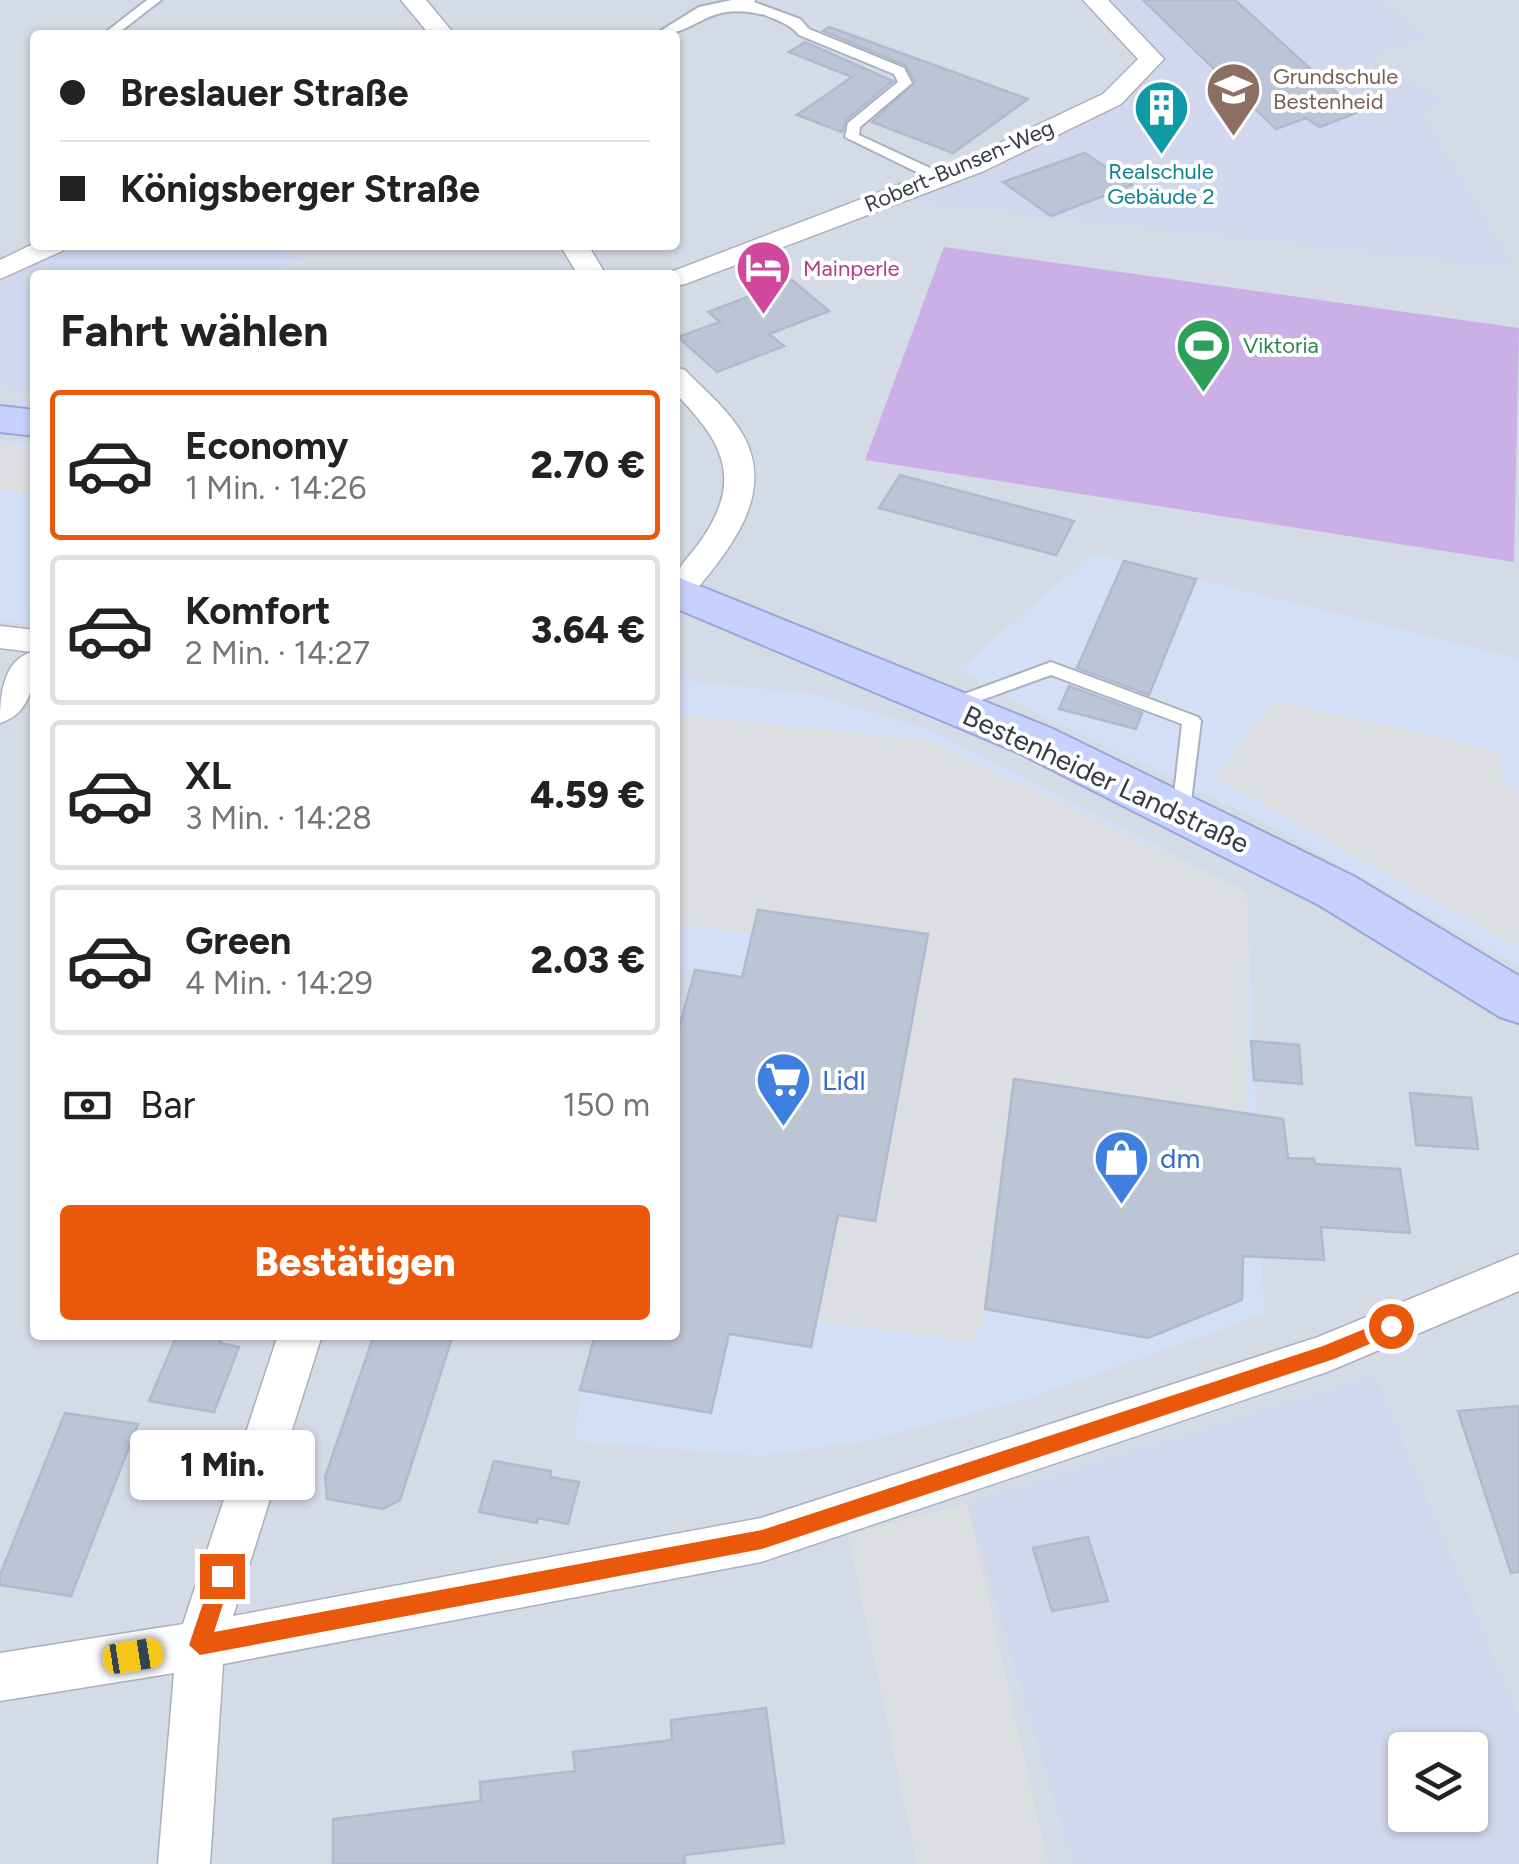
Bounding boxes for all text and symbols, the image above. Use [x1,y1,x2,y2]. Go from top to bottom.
school or university icon: Grundschule Bestenheid [1204,59,1264,138]
place label: Grundschule Bestenheid [1273,63,1398,115]
text: Breslauer Straße [120,70,408,116]
building icon: Realschule Gebäude 2 [1131,78,1191,157]
street label: Robert-Bunsen-Weg [860,114,1058,218]
place label: Realschule Gebäude 2 [1107,158,1215,210]
text: Königsberger Straße [120,166,480,212]
hotel icon: Mainperle [734,238,794,317]
place label: Mainperle [803,255,900,282]
text: Fahrt wählen [60,303,329,357]
sports icon: Viktoria [1174,315,1234,394]
place label: Viktoria [1243,332,1319,359]
icon: car [65,420,155,510]
text: Economy [185,423,348,469]
text: 2.70 € [530,442,645,488]
text: 1 Min. · 14:26 [185,469,366,507]
icon: car [65,585,155,675]
text: Komfort [185,588,331,634]
text: 3.64 € [531,607,645,653]
text: 2 Min. · 14:27 [185,634,370,672]
street label: Bestenheider Landstraße [958,698,1254,860]
icon: car [65,750,155,840]
text: XL [185,753,231,799]
text: 4.59 € [530,772,645,818]
text: 3 Min. · 14:28 [185,799,372,837]
icon: car [65,915,155,1005]
text: Green [185,918,291,964]
text: 2.03 € [531,937,645,983]
text: 4 Min. · 14:29 [185,964,373,1002]
supermarket icon: Lidl [753,1050,813,1129]
place label: Lidl [822,1063,866,1097]
icon: cash [60,1078,115,1133]
text: Bar [140,1082,195,1128]
text: 150 m [563,1086,650,1124]
shop icon: dm [1091,1128,1151,1207]
place label: dm [1160,1141,1200,1175]
button: Bestätigen [60,1205,650,1320]
route start [1369,1304,1414,1349]
callout: 1 Min. [130,1431,314,1501]
text: 1 Min. [180,1446,265,1484]
route end [200,1554,245,1599]
car [101,1636,165,1676]
map controls [1388,1732,1488,1832]
button: layers [1388,1732,1488,1832]

